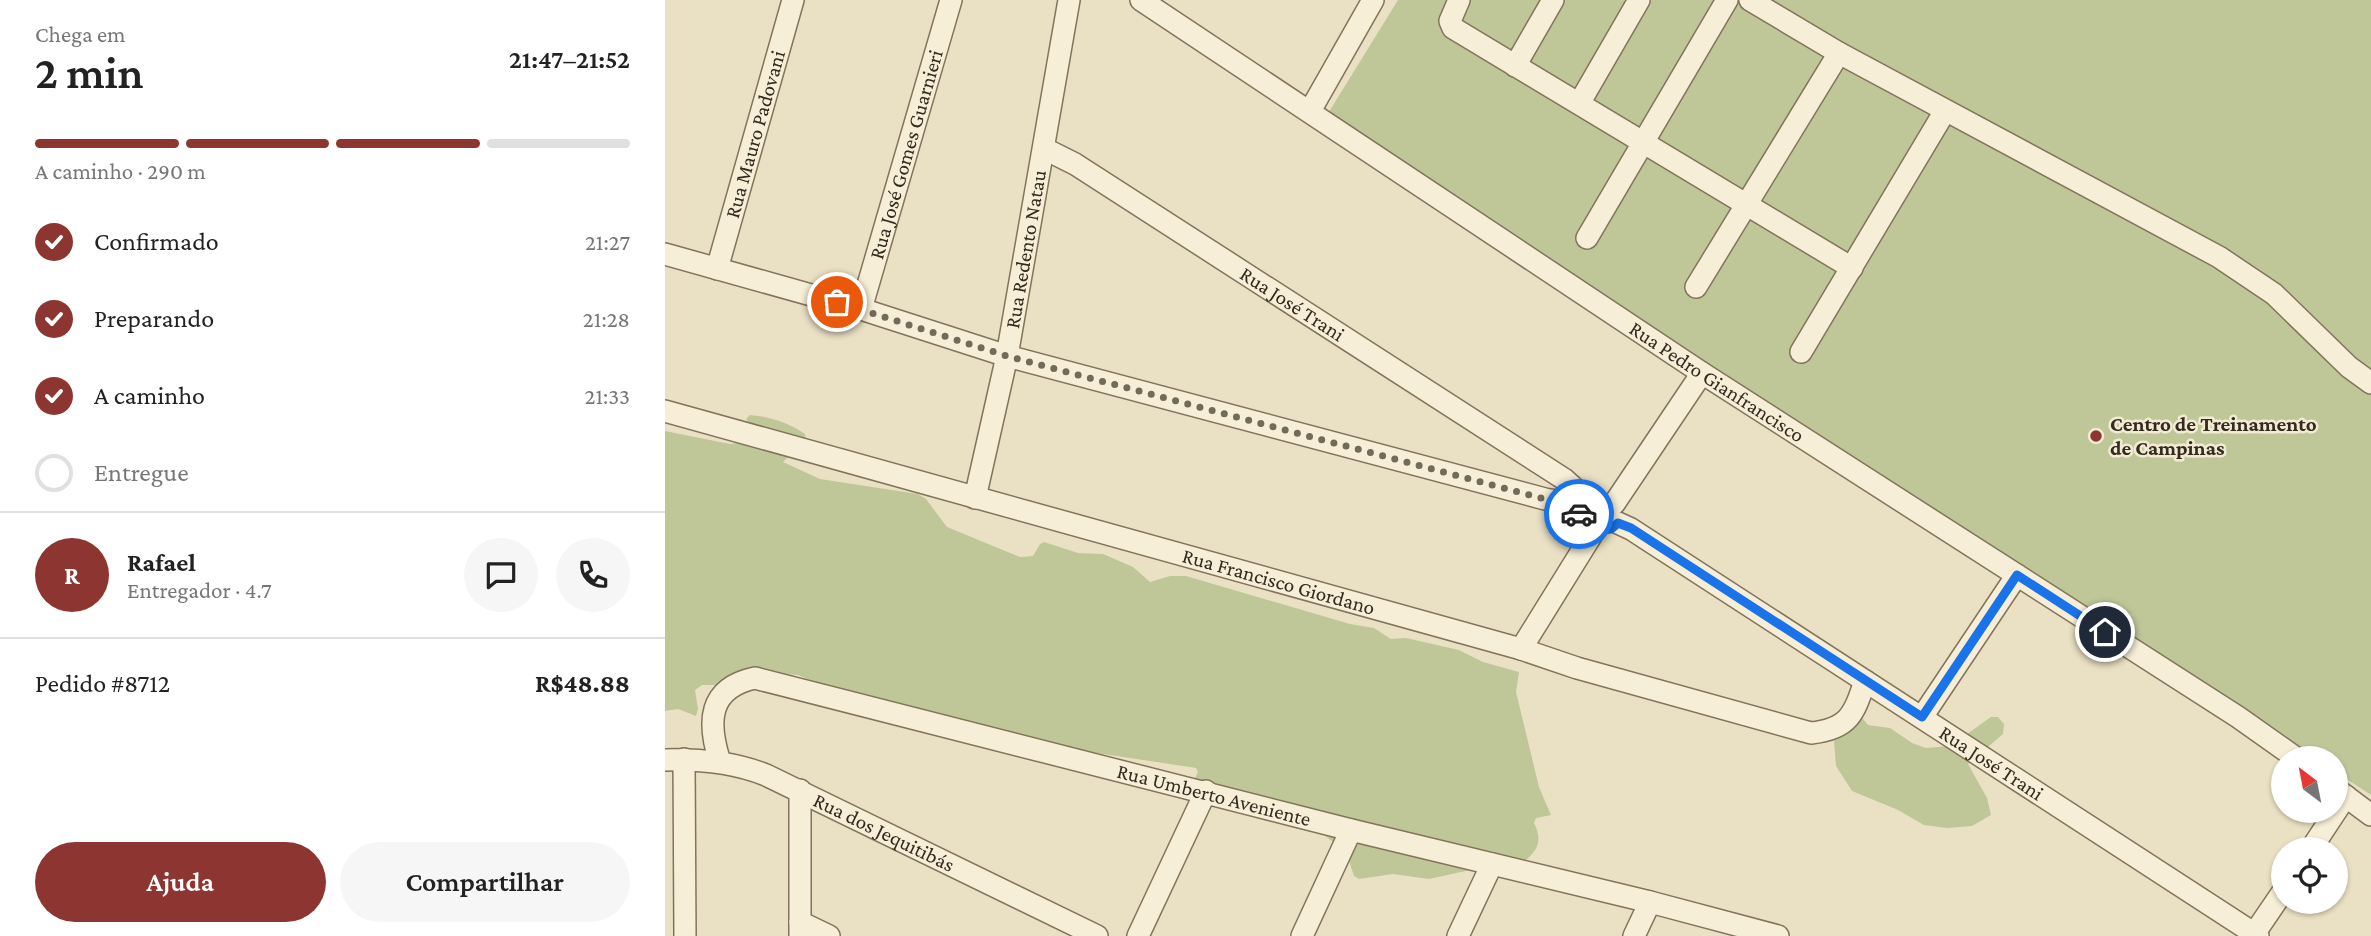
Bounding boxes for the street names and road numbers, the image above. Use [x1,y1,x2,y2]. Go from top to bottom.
street label: Rua José Gomes Guarnieri [864,46,948,262]
street label: Rua Mauro Padovani [720,47,790,221]
street label: Rua Redento Natau [1000,168,1051,330]
street label: Rua José Trani [1236,262,1349,347]
street label: Rua Pedro Gianfrancisco [1625,316,1809,447]
street label: Rua Francisco Giordano [1180,543,1378,620]
street label: Rua José Trani [1935,720,2048,806]
street label: Rua Umberto Aveniente [1115,759,1313,831]
street label: Rua dos Jequitibás [810,788,958,877]

